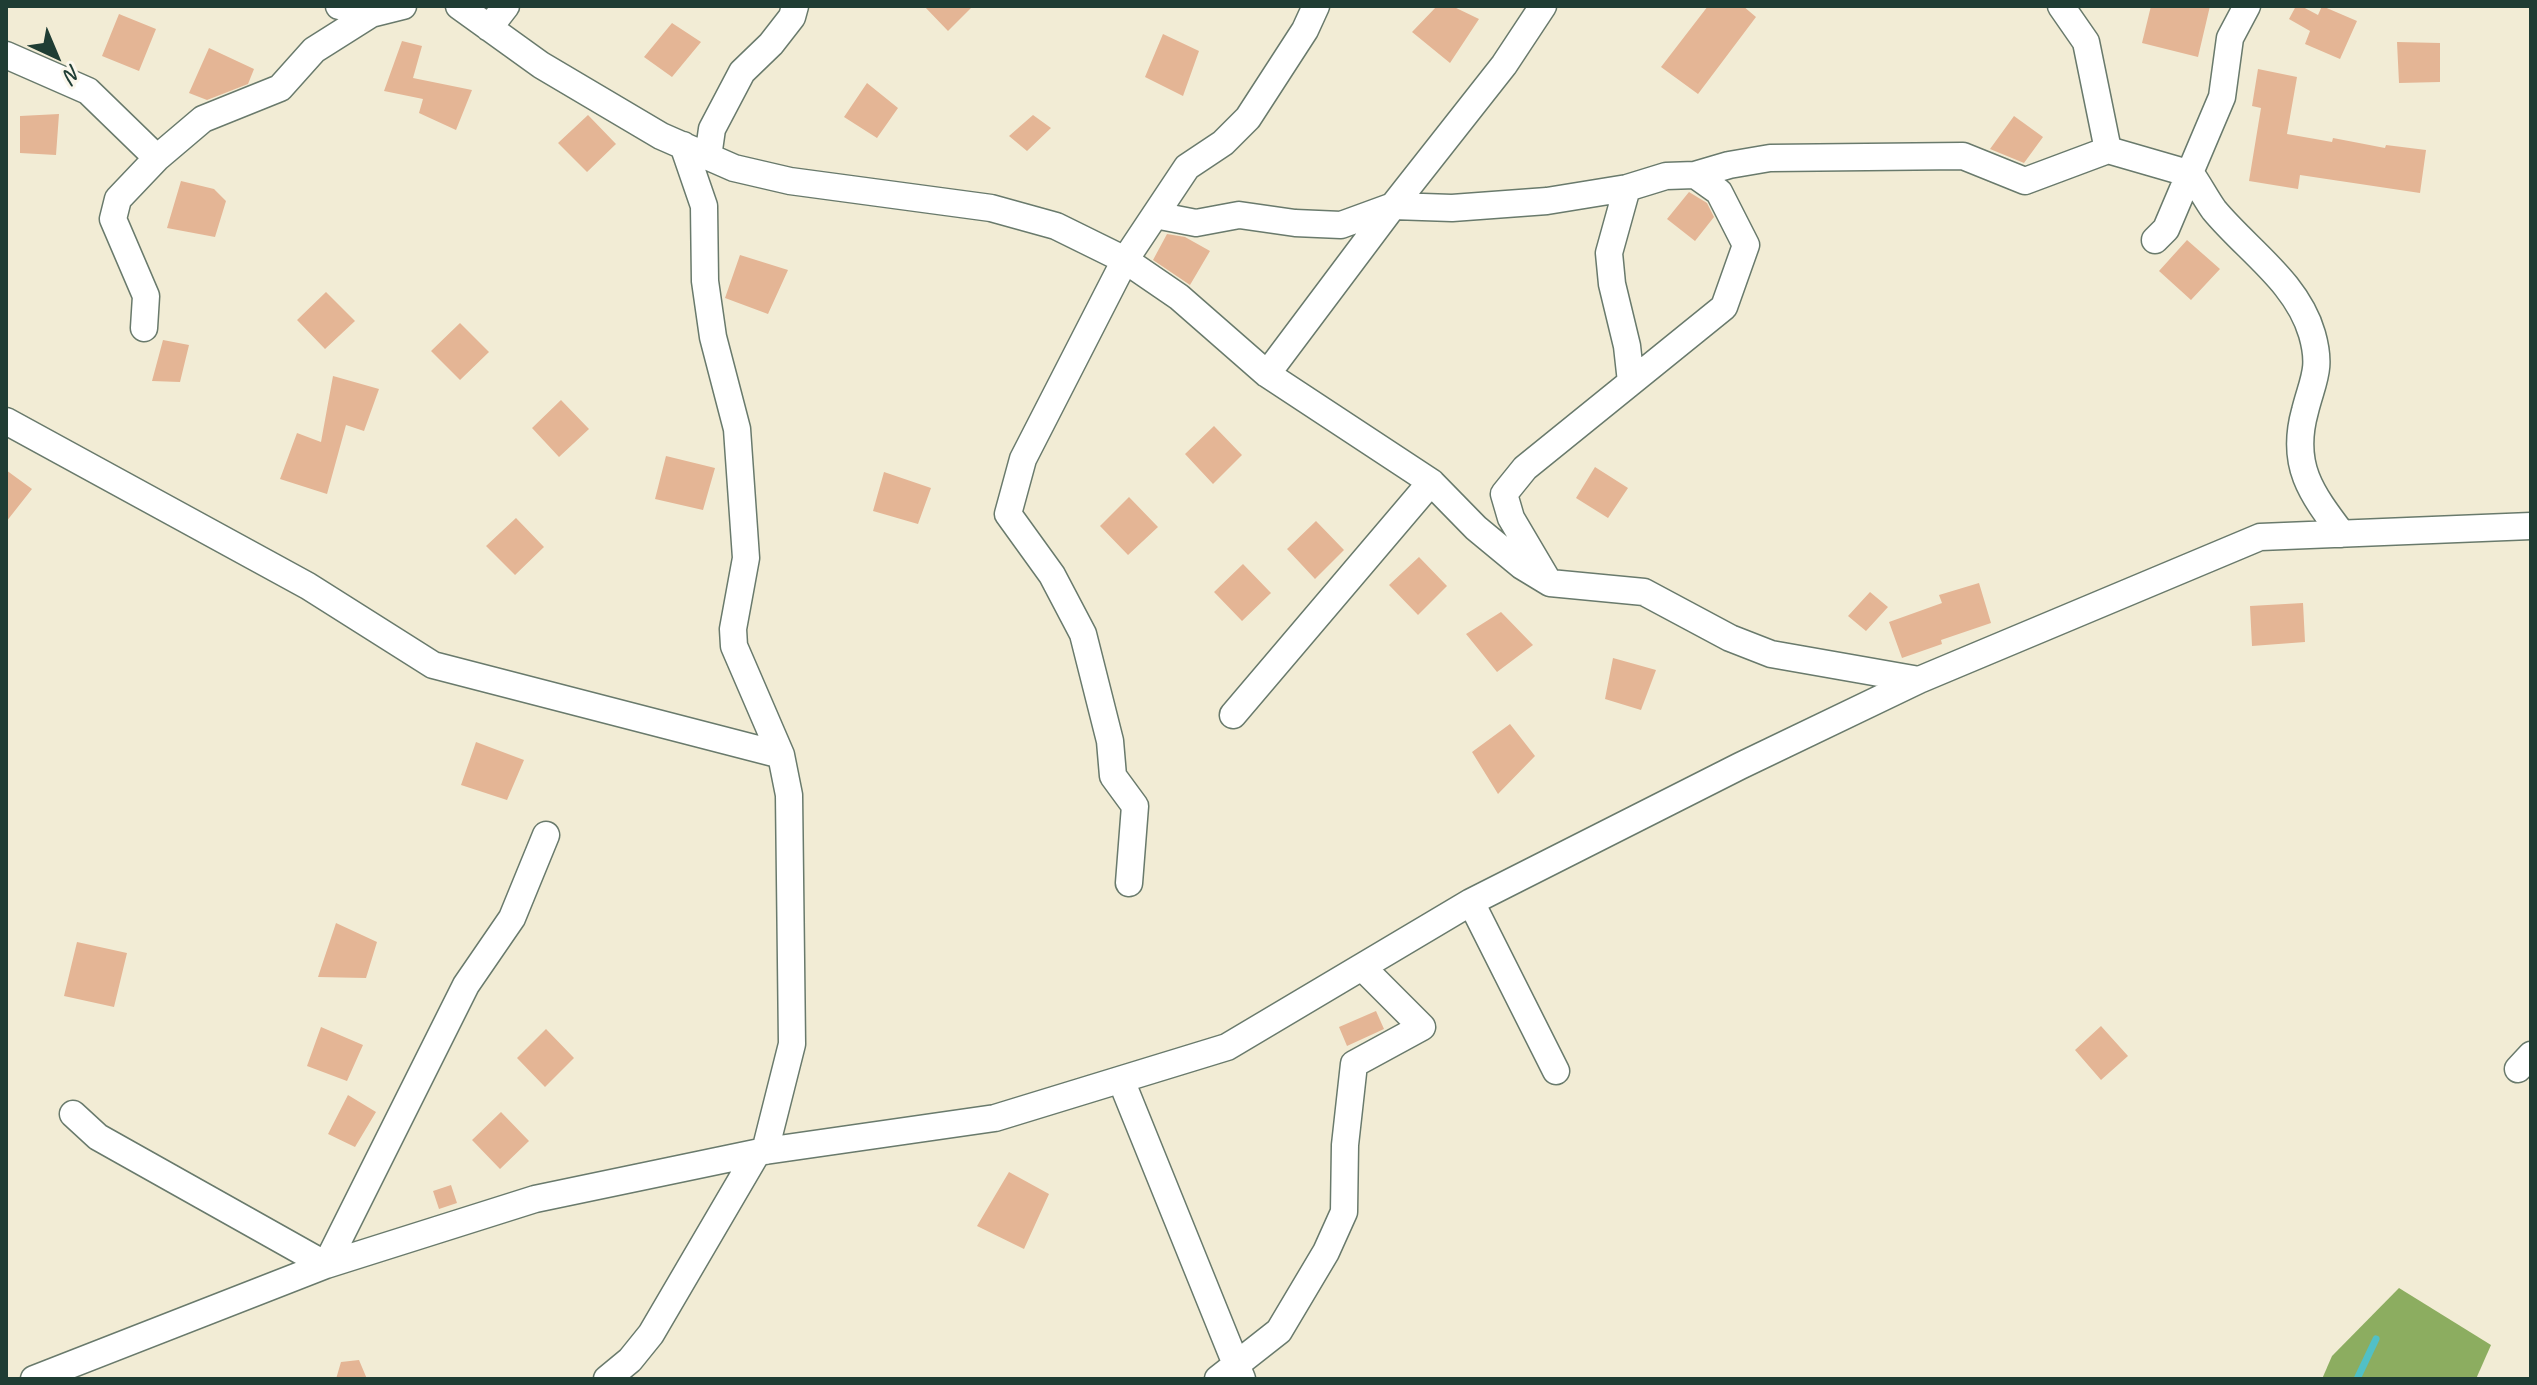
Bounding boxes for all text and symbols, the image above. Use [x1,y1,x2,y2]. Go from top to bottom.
north arrow [16,16,96,96]
text: N [58,58,87,88]

